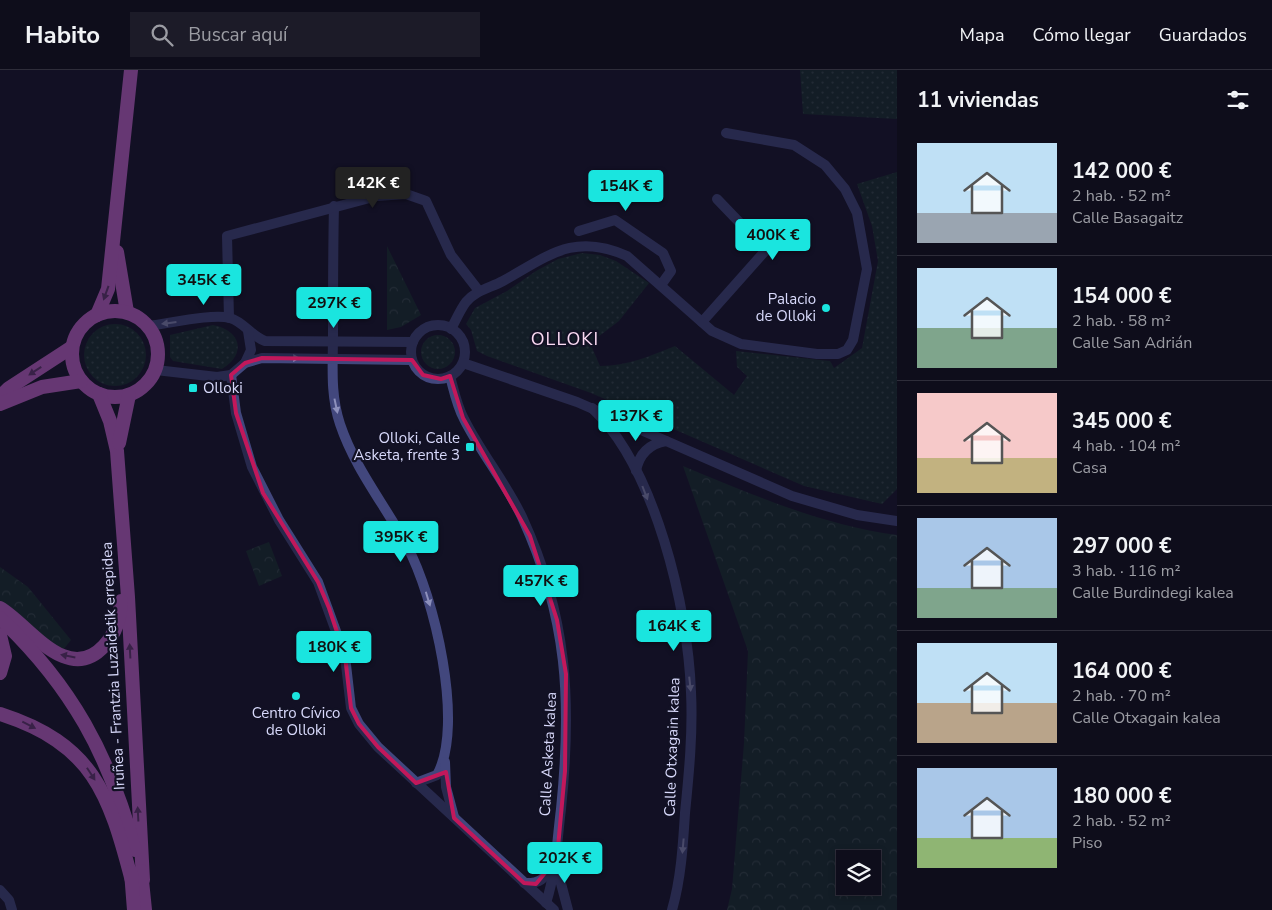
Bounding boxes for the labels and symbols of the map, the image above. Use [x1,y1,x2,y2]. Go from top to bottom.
pin: 142K € [332,166,414,209]
pin: 154K € [585,170,667,212]
pin: 400K € [732,218,814,261]
pin: 345K € [163,264,245,306]
one-way arrow [102,286,109,301]
pin: 297K € [293,286,375,329]
place label: Palacio de Olloki [756,289,816,326]
marker: Palacio de Olloki [820,302,832,314]
one-way arrow [161,319,177,327]
district label: OLLOKI [531,327,599,351]
one-way arrow [285,354,301,362]
one-way arrow [29,366,42,376]
place label: Olloki [203,378,243,398]
marker: Olloki [187,382,199,394]
one-way arrow [332,399,340,414]
pin: 137K € [595,400,677,442]
place label: Olloki, Calle Asketa, frente 3 [353,428,460,465]
marker: Olloki, Calle Asketa, frente 3 [464,441,476,453]
one-way arrow [641,486,649,501]
pin: 395K € [360,520,442,563]
street label: Iruñea - Frantzia Luzaidetik errepidea [97,541,129,791]
pin: 457K € [500,564,582,607]
one-way arrow [424,592,432,607]
pin: 164K € [633,610,715,652]
pin: 180K € [293,630,375,673]
one-way arrow [126,643,134,659]
one-way arrow [59,652,75,660]
street label: Calle Otxagain kalea [660,677,684,817]
one-way arrow [686,677,694,693]
marker: Centro Cívico de Olloki [290,690,302,702]
street label: Calle Asketa kalea [535,691,561,817]
place label: Centro Cívico de Olloki [252,703,340,740]
one-way arrow [22,721,36,729]
one-way arrow [86,767,95,781]
one-way arrow [134,805,142,821]
one-way arrow [678,839,686,855]
pin: 202K € [524,842,606,884]

